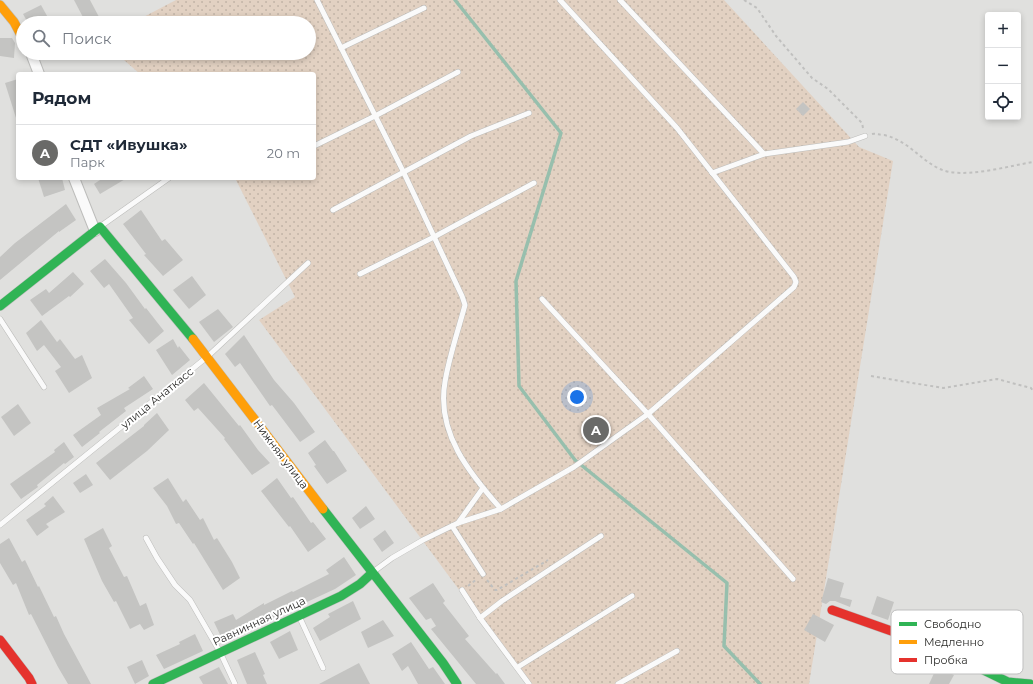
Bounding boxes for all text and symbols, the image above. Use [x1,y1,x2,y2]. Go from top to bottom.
map controls [985,12,1021,120]
button: + [985,12,1021,48]
search box [16,16,316,60]
icon: search [30,27,52,49]
text: Поиск [62,29,111,48]
button: − [985,48,1021,84]
button: locate [985,84,1021,120]
text: Рядом [32,88,91,108]
text: СДТ «Ивушка» [70,135,187,154]
text: A [40,145,50,161]
text: 20 m [267,145,300,161]
text: Парк [70,154,105,170]
street label: улица Анаткасс [117,364,196,432]
your location [567,387,587,407]
pin: A [583,415,609,445]
street label: Нижняя улица [250,416,312,492]
street label: Равнинная улица [210,593,308,649]
legend [891,610,1023,674]
text: Свободно [924,617,981,631]
text: Медленно [924,635,984,649]
text: Пробка [924,653,968,667]

